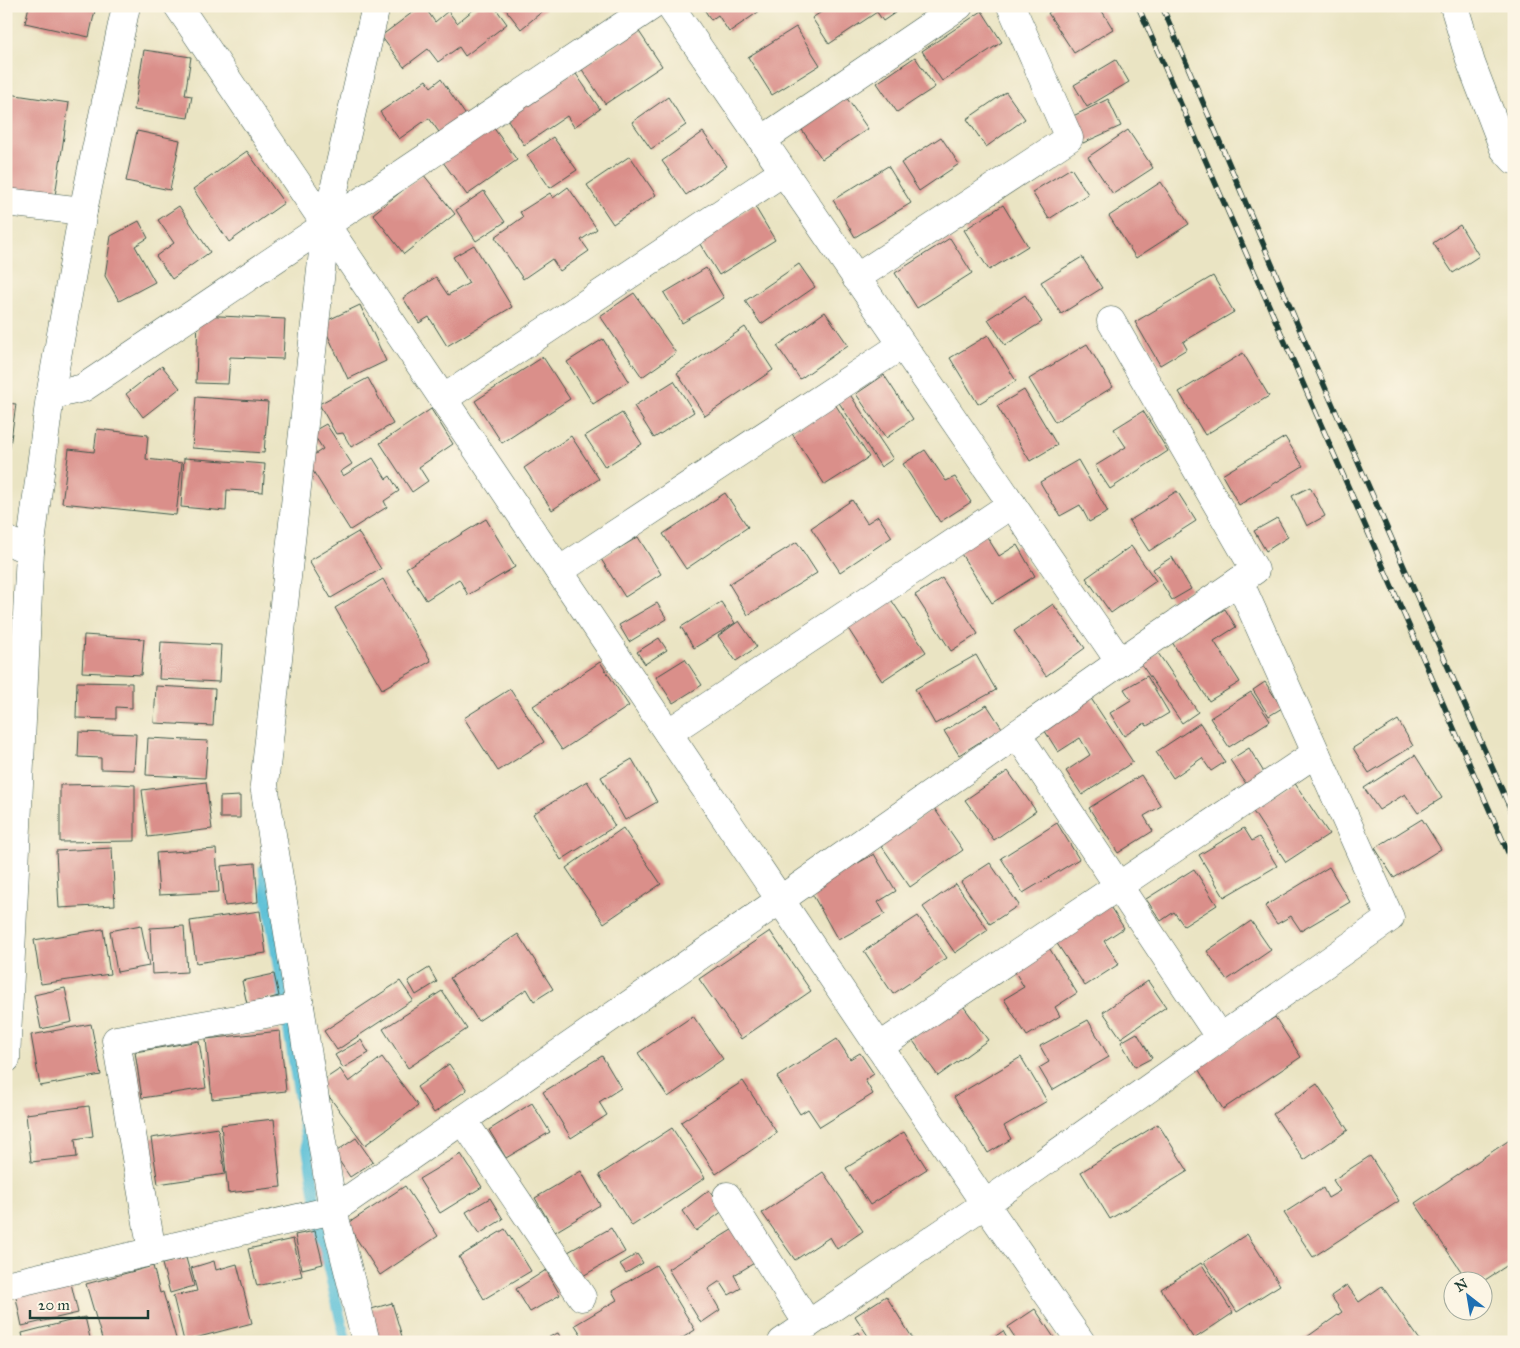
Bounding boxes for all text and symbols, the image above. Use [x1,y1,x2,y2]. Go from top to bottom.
north arrow [1442,1270,1492,1320]
text: N [1452,1275,1471,1296]
scale bar [30,1288,148,1320]
text: 20 m [38,1296,70,1314]

